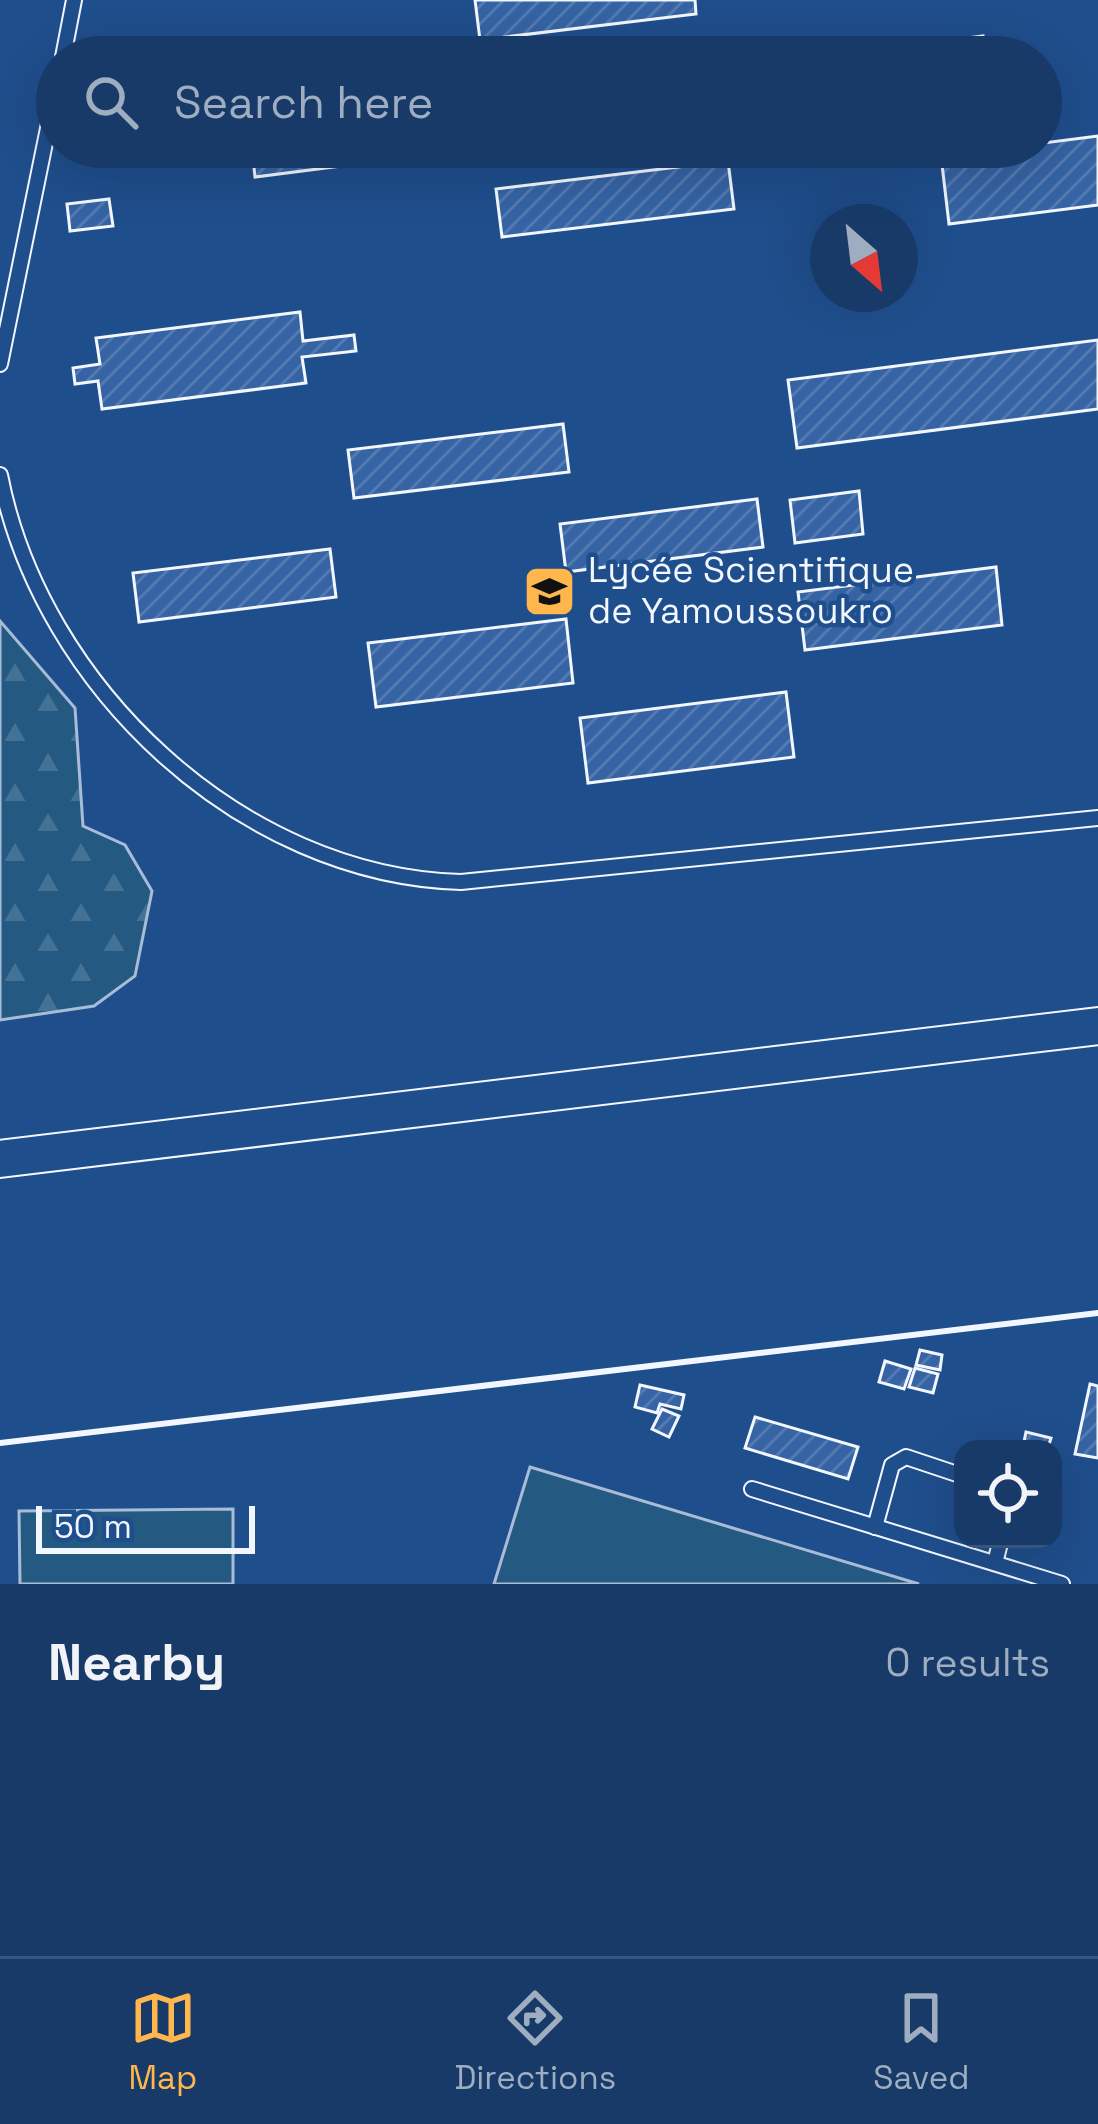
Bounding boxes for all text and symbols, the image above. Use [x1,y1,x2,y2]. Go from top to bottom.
search box [36,36,1062,168]
icon: search [78,69,144,135]
text: Search here [174,74,433,131]
north arrow [810,204,918,312]
place label: Lycée Scientifique de Yamoussoukro [588,547,914,634]
school or university icon: Lycée Scientifique de Yamoussoukro [521,563,577,619]
map controls [954,1440,1062,1548]
button: locate [954,1440,1062,1548]
scale bar [36,1500,255,1553]
text: 50 m [54,1506,132,1548]
text: Nearby [48,1630,225,1695]
text: 0 results [885,1638,1050,1687]
tab: Map [129,1985,197,2099]
tab: Directions [454,1985,616,2099]
tab: Saved [873,1985,969,2099]

